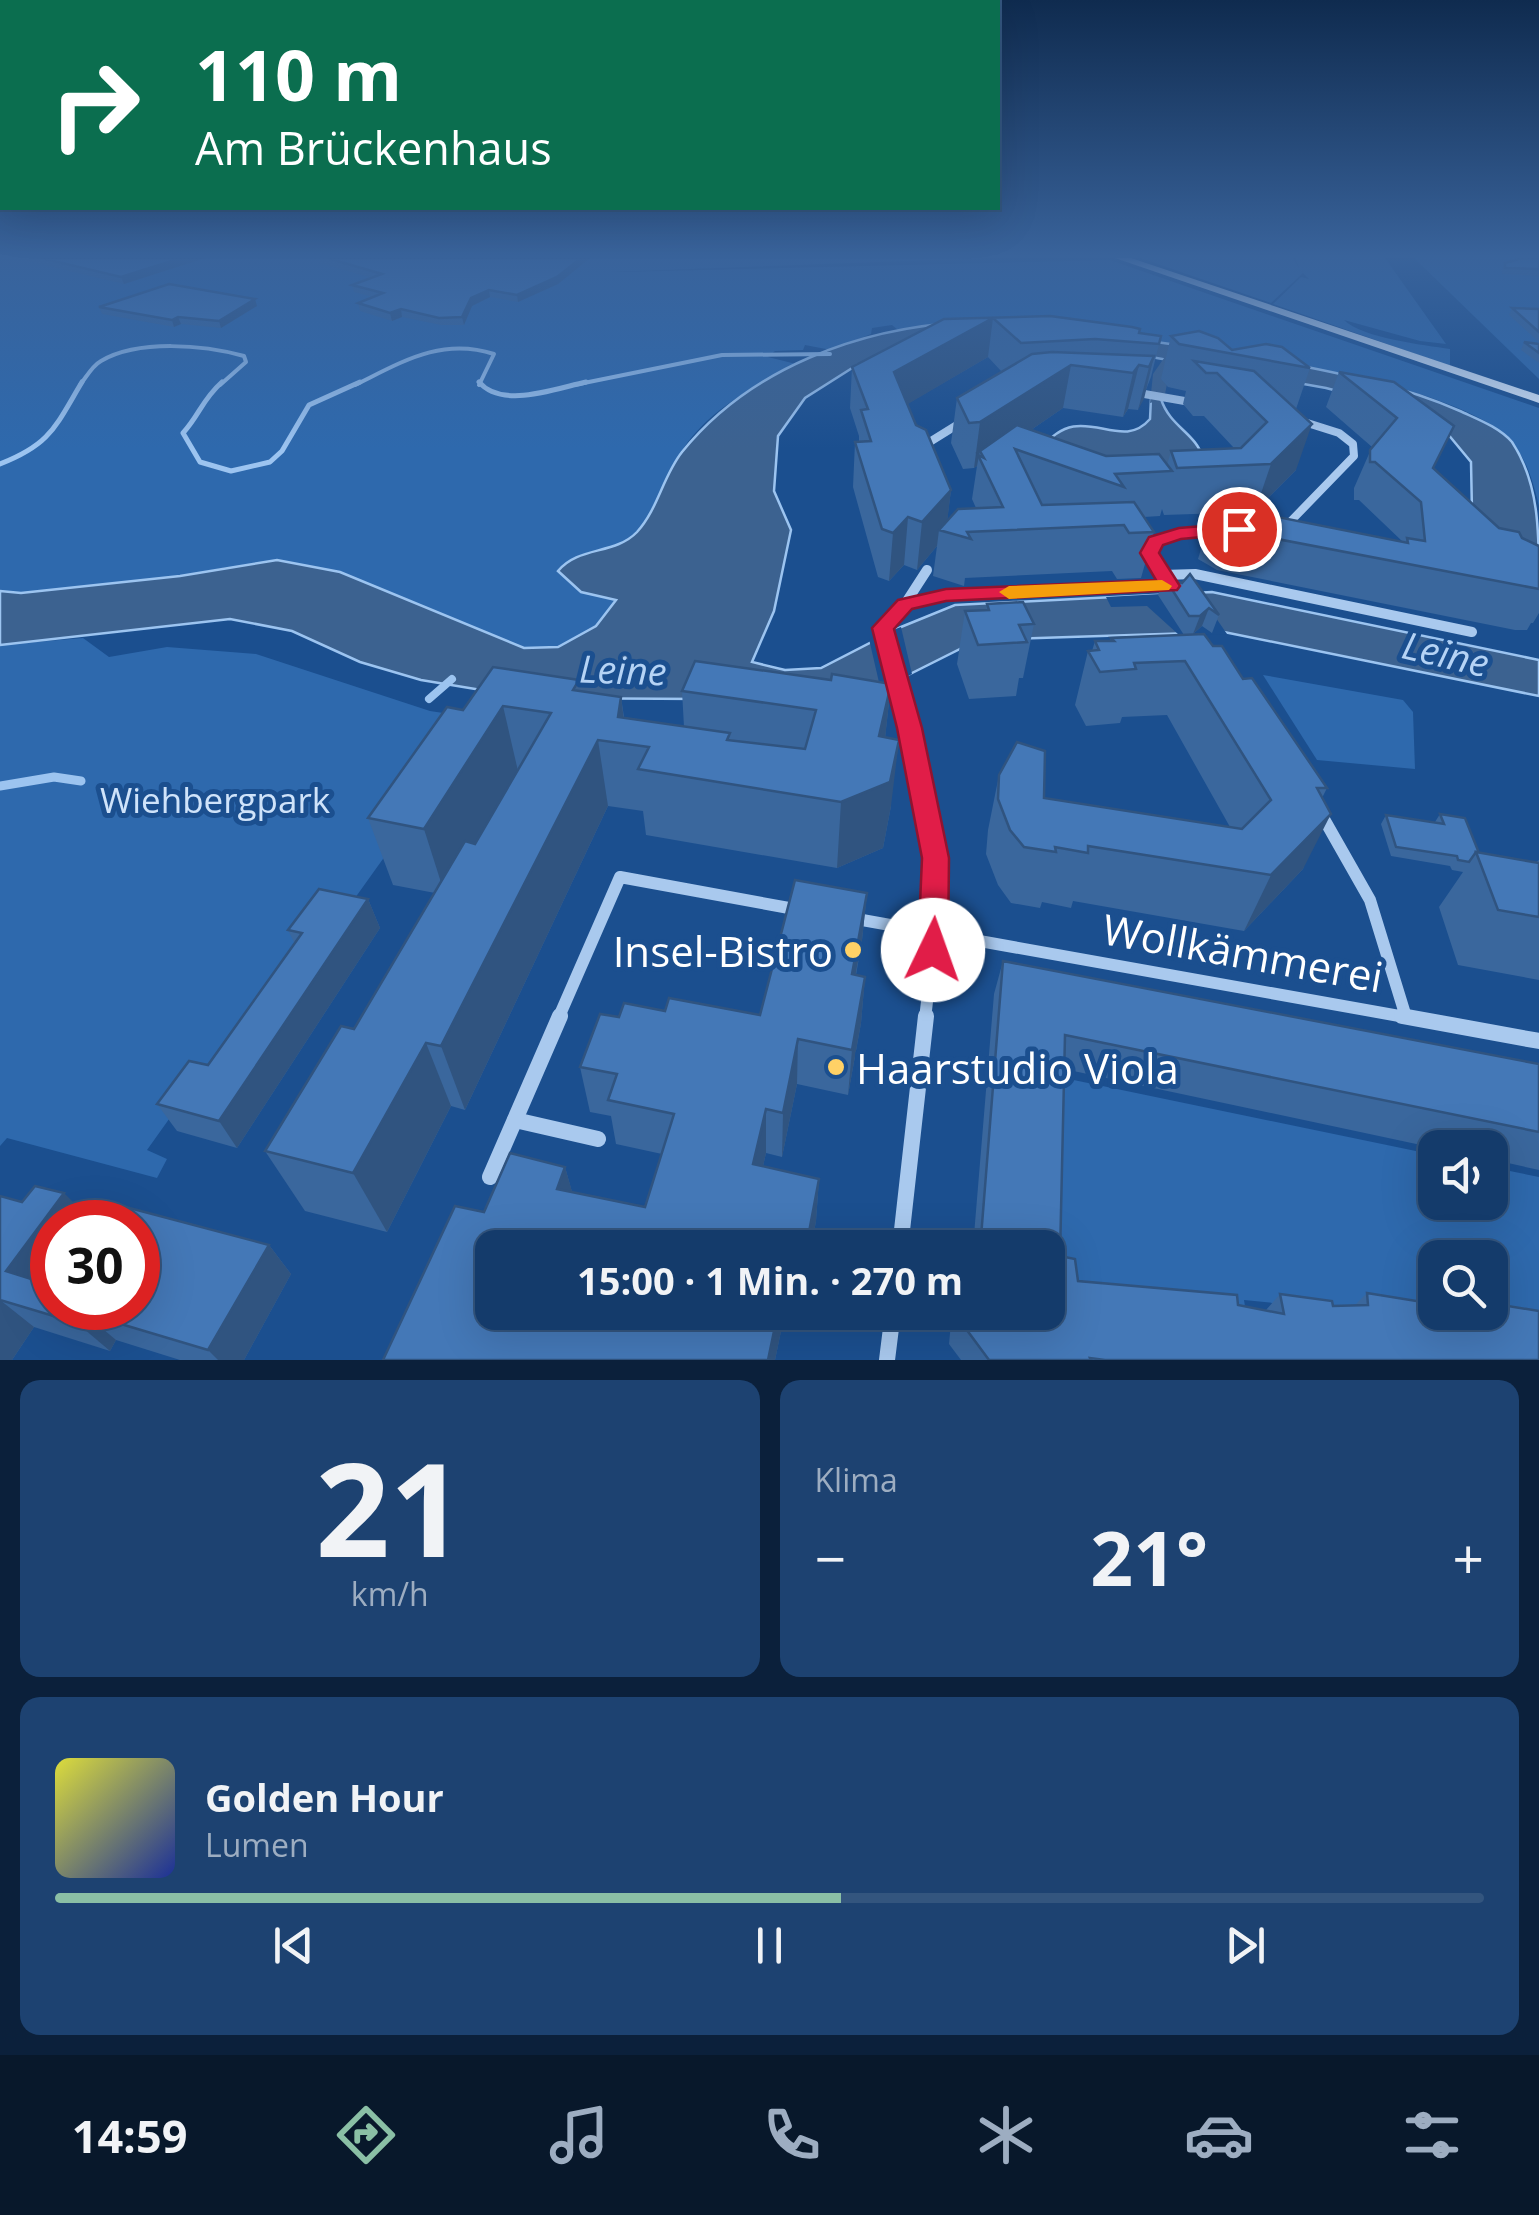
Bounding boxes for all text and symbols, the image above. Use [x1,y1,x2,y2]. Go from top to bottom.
text: 110 m [195,26,402,122]
icon: right [30,40,160,170]
text: Am Brückenhaus [195,117,552,178]
pin [1197,487,1282,572]
icon: arrive [1212,502,1267,557]
water label: Leine [1397,618,1495,688]
water label: Leine [578,641,668,697]
park label: Wiehbergpark [100,776,331,823]
position arrow [881,898,985,1002]
street label: Wollkämmerei [1099,899,1387,1005]
place label: Insel-Bistro [613,922,833,979]
marker: Insel-Bistro [842,939,864,961]
place label: Haarstudio Viola [856,1039,1179,1096]
marker: Haarstudio Viola [825,1056,847,1078]
map controls [1418,1130,1508,1330]
button: sound [1418,1130,1508,1220]
speed limit sign: 30 [30,1200,160,1330]
button: search [1418,1240,1508,1330]
text: 15:00 · 1 Min. · 270 m [577,1254,963,1306]
text: 21 [315,1418,464,1595]
text: Klima [815,1458,898,1501]
text: 21° [1090,1506,1208,1608]
text: − [815,1520,846,1595]
text: + [1453,1520,1484,1595]
text: km/h [351,1572,429,1615]
text: Golden Hour [205,1771,444,1823]
text: Lumen [205,1823,309,1866]
icon: previous [266,1918,321,1973]
icon: pause [742,1918,797,1973]
icon: next [1218,1918,1273,1973]
icon: directions [331,2100,401,2170]
icon: music [544,2100,614,2170]
icon: phone [757,2100,827,2170]
icon: climate [971,2100,1041,2170]
icon: car [1184,2100,1254,2170]
icon: filters [1397,2100,1467,2170]
text: 14:59 [72,2105,187,2166]

